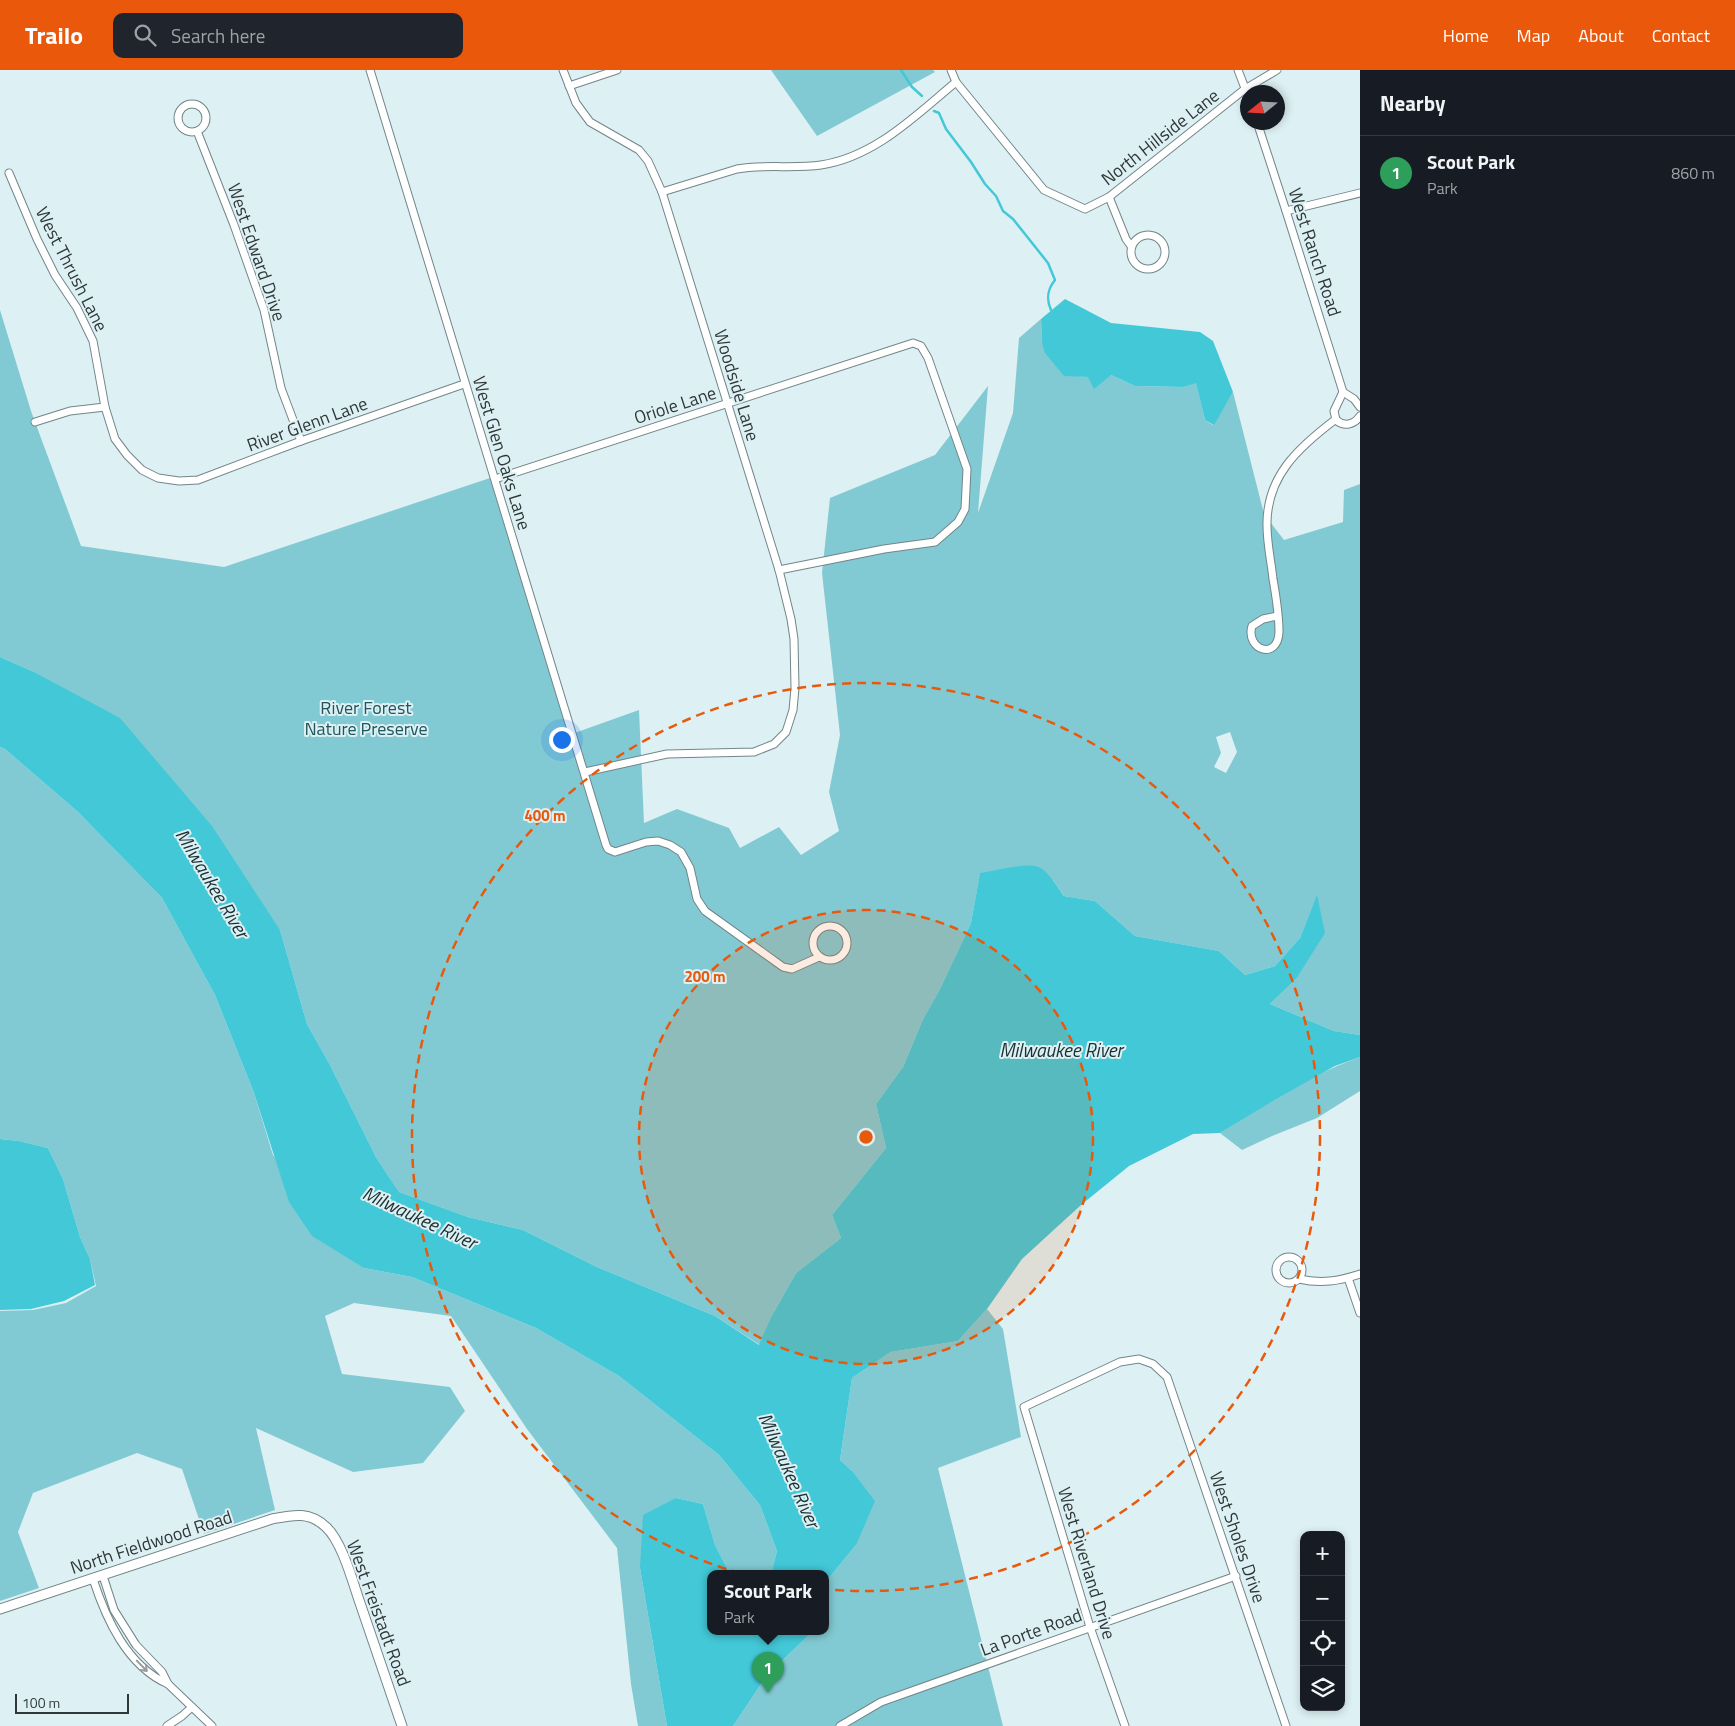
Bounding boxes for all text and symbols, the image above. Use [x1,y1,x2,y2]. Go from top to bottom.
search box [113,13,463,58]
text: Trailo [25,17,83,53]
icon: search [131,21,159,49]
text: Search here [171,21,265,50]
text: Home [1443,22,1489,49]
text: Map [1517,22,1550,49]
text: About [1578,22,1624,49]
text: Contact [1652,22,1710,49]
street label: North Hillside Lane [1095,82,1225,192]
north arrow [1240,85,1285,130]
text: Nearby [1380,87,1445,119]
text: Scout Park [1427,147,1515,176]
text: 1 [1392,161,1400,185]
text: 860 m [1671,161,1715,185]
text: Park [1427,176,1458,200]
street label: West Edward Drive [221,179,293,325]
street label: West Ranch Road [1282,184,1348,320]
street label: West Thrush Lane [29,202,115,336]
street label: Woodside Lane [707,326,767,444]
street label: West Glen Oaks Lane [466,373,538,533]
street label: Oriole Lane [630,379,720,431]
street label: River Glenn Lane [243,390,371,458]
park label: River Forest Nature Preserve [304,694,428,742]
your location [549,727,575,753]
text: 400 m [524,804,566,827]
water label: Milwaukee River [169,823,258,945]
text: 200 m [684,965,726,988]
water label: Milwaukee River [999,1035,1125,1064]
centre of rings [857,1128,875,1146]
water label: Milwaukee River [358,1178,484,1257]
water label: Milwaukee River [752,1408,829,1534]
street label: West Sholes Drive [1203,1468,1273,1606]
street label: West Riverland Drive [1051,1484,1123,1642]
street label: North Fieldwood Road [66,1503,236,1581]
map controls [1300,1531,1345,1711]
button: + [1300,1531,1345,1576]
street label: West Freistadt Road [340,1536,418,1690]
popup [707,1570,829,1635]
text: Scout Park [724,1576,812,1605]
button: − [1300,1576,1345,1621]
street label: La Porte Road [976,1601,1086,1663]
text: Park [724,1605,755,1629]
button: locate [1300,1621,1345,1666]
pin: 1 [752,1652,784,1693]
one-way arrow [136,1660,148,1672]
button: layers [1300,1666,1345,1711]
scale bar [15,1691,129,1714]
text: 100 m [22,1692,60,1713]

